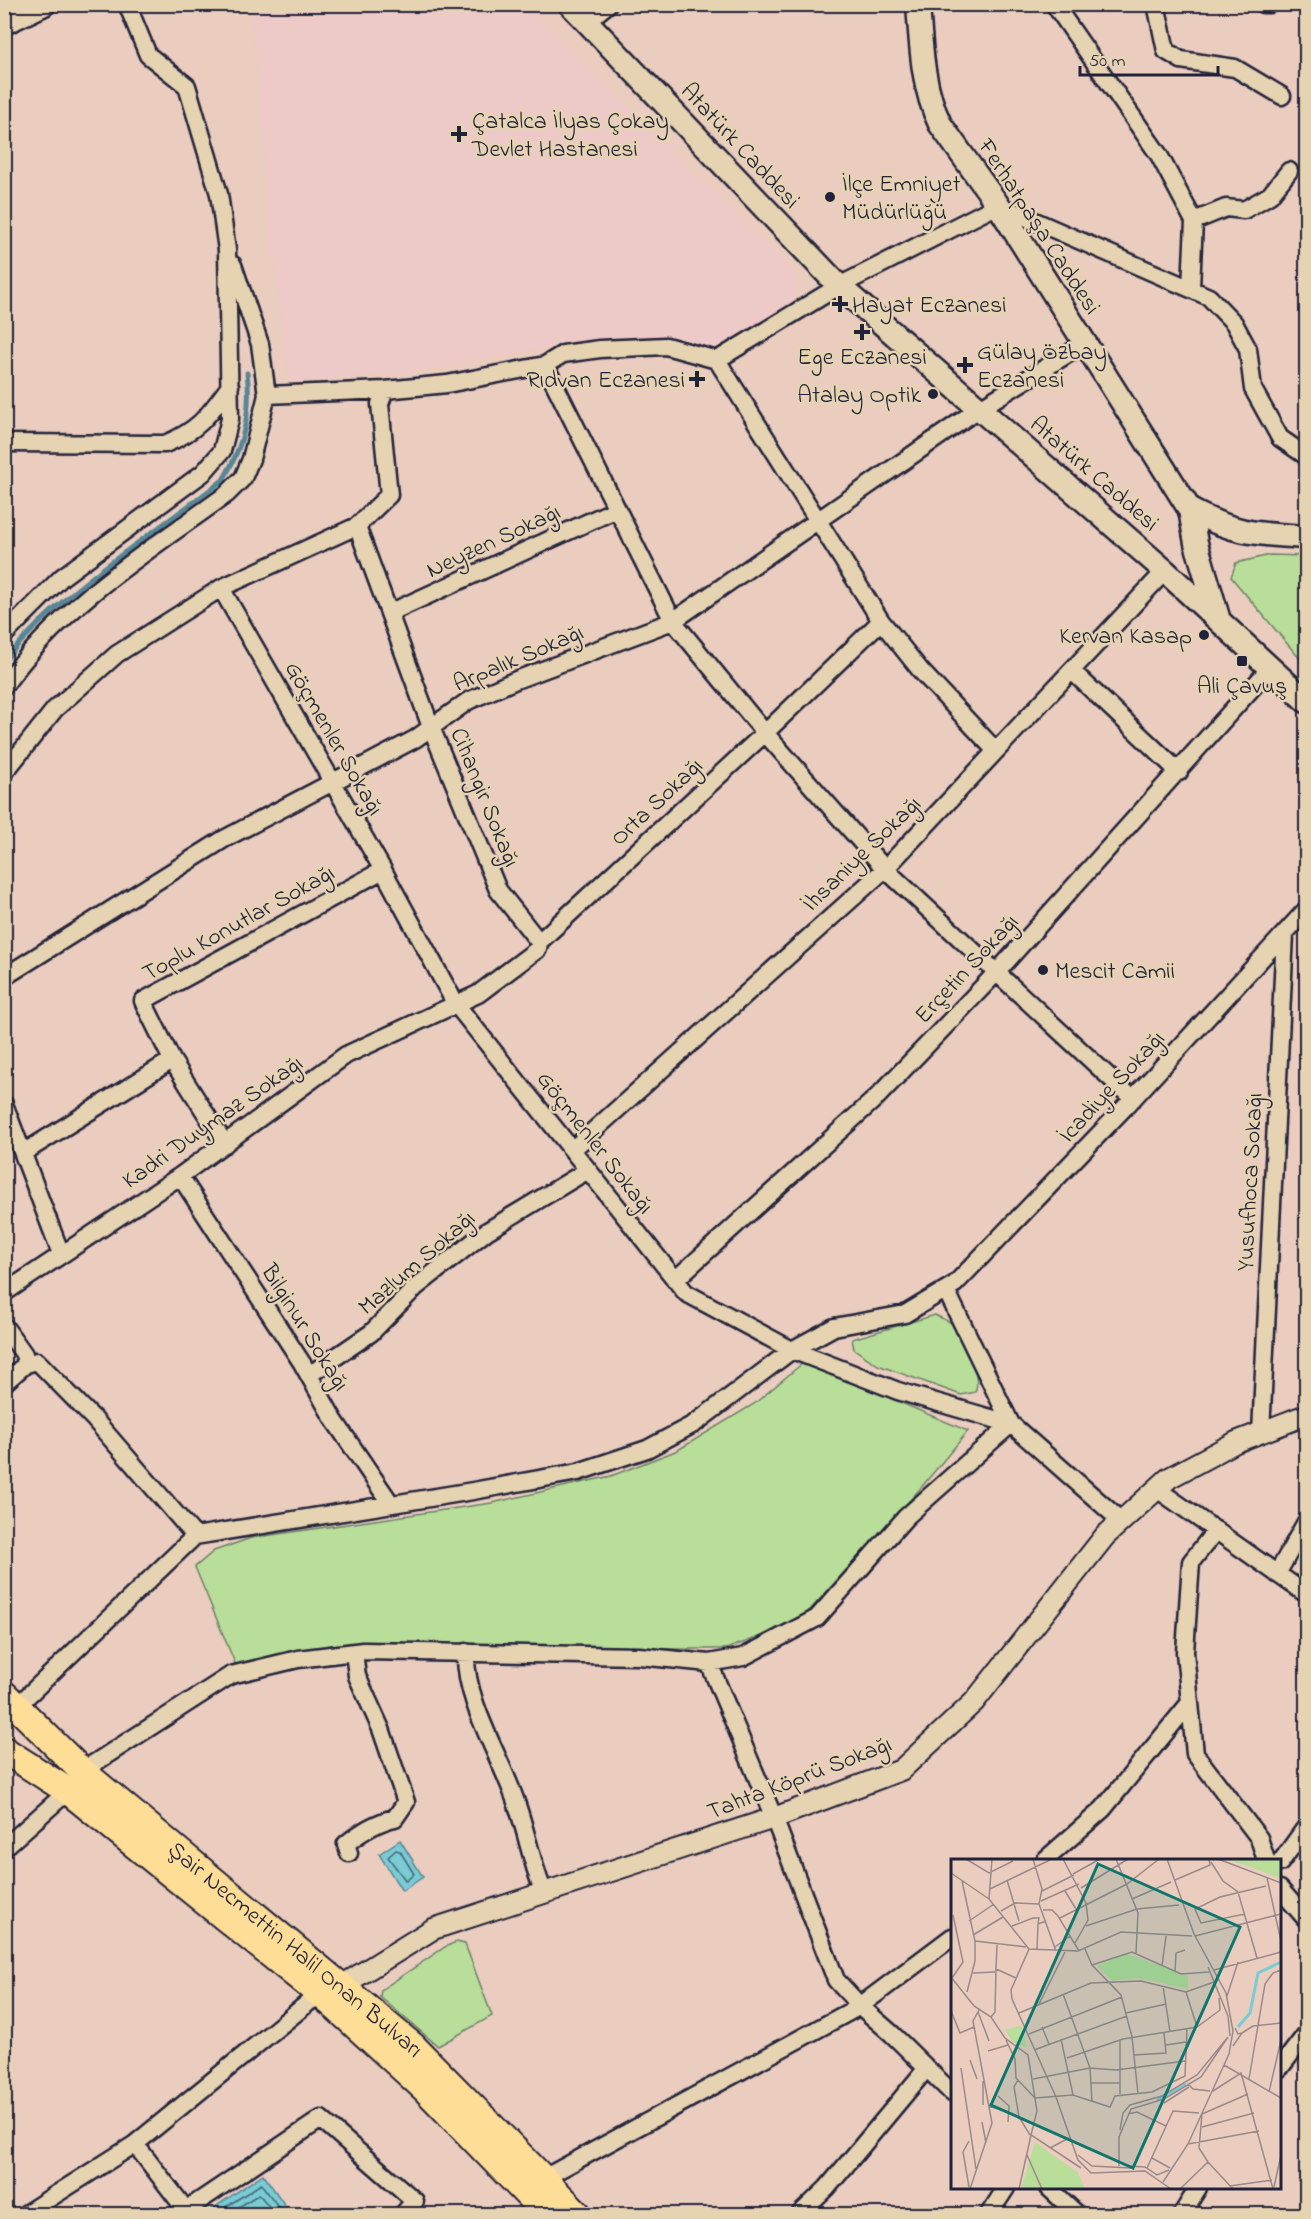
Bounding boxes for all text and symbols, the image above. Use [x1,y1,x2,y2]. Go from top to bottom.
scale bar [1080,39,1218,77]
text: 50 m [1089,49,1126,75]
street label: Atatürk Caddesi [671,76,807,218]
place label: Çatalca İlyas Çokay Devlet Hastanesi [471,105,669,168]
marker: Çatalca İlyas Çokay Devlet Hastanesi [450,125,468,143]
street label: Ferhatpaşa Caddesi [967,132,1108,322]
place label: İlçe Emniyet Müdürlüğü [842,168,961,231]
marker: İlçe Emniyet Müdürlüğü [823,190,837,204]
place label: Hayat Eczanesi [852,289,1007,325]
marker: Hayat Eczanesi [833,297,847,311]
marker: Ege Eczanesi [855,325,869,339]
place label: Gülay Özbay Eczanesi [977,336,1107,399]
place label: Ege Eczanesi [797,341,927,376]
marker: Gülay Özbay Eczanesi [958,358,972,372]
place label: Rıdvan Eczanesi [527,364,685,399]
marker: Rıdvan Eczanesi [690,372,704,386]
place label: Atalay Optik [797,379,921,415]
marker: Atalay Optik [926,387,940,401]
street label: Atatürk Caddesi [1021,409,1166,541]
street label: Neyzen Sokağı [421,496,567,590]
street label: Arpalık Sokağı [448,616,590,703]
place label: Kervan Kasap [1059,620,1192,655]
marker: Kervan Kasap [1197,628,1211,642]
marker: Ali Çavuş [1235,654,1249,668]
street label: Göçmenler Sokağı [274,655,391,823]
place label: Ali Çavuş [1197,670,1287,705]
street label: Cihangir Sokağı [440,723,528,873]
street label: Orta Sokağı [603,750,712,855]
street label: İhsaniye Sokağı [795,789,931,922]
street label: Toplu Konutlar Sokağı [137,857,342,992]
street label: Erçetin Sokağı [908,907,1028,1033]
place label: Mescit Camii [1055,955,1175,990]
marker: Mescit Camii [1036,963,1050,977]
street label: İcadiye Sokağı [1051,1024,1175,1153]
street label: Kadri Duymaz Sokağı [116,1047,312,1200]
street label: Göçmenler Sokağı [527,1064,661,1223]
street label: Yusufhoca Sokağı [1229,1092,1274,1272]
street label: Mazlum Sokağı [351,1203,484,1325]
street label: Bilginur Sokağı [250,1257,357,1399]
street label: Tahta Köprü Sokağı [703,1728,897,1831]
street label: Şair Necmettin Halil Onan Bulvarı [159,1834,430,2067]
inset map [951,1859,1281,2189]

